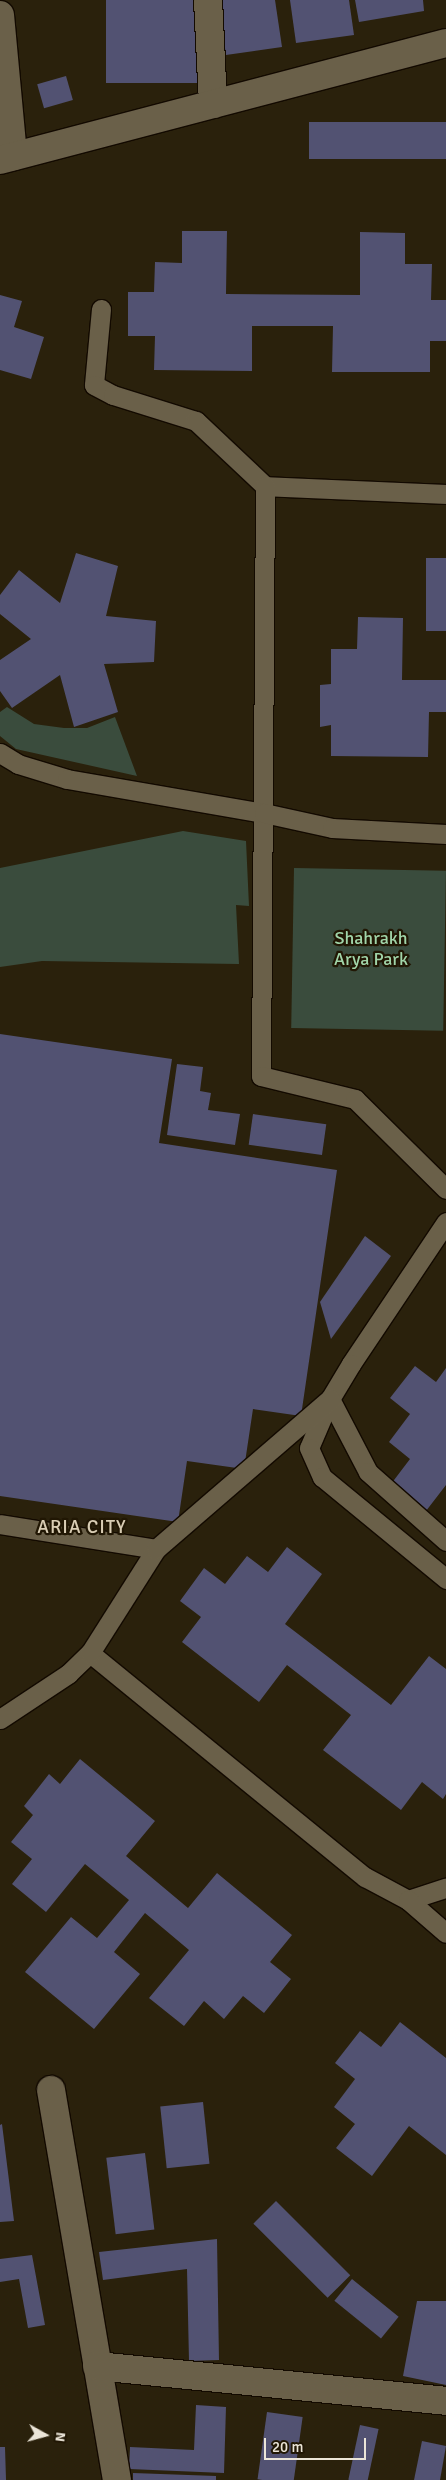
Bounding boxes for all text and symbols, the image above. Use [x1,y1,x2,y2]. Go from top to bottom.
park label: Shahrakh Arya Park [334,928,408,971]
district label: ARIA CITY [36,1517,128,1539]
north arrow [20,2410,70,2460]
scale bar [266,2428,368,2460]
text: N [51,2431,69,2443]
text: 20 m [272,2438,303,2456]

